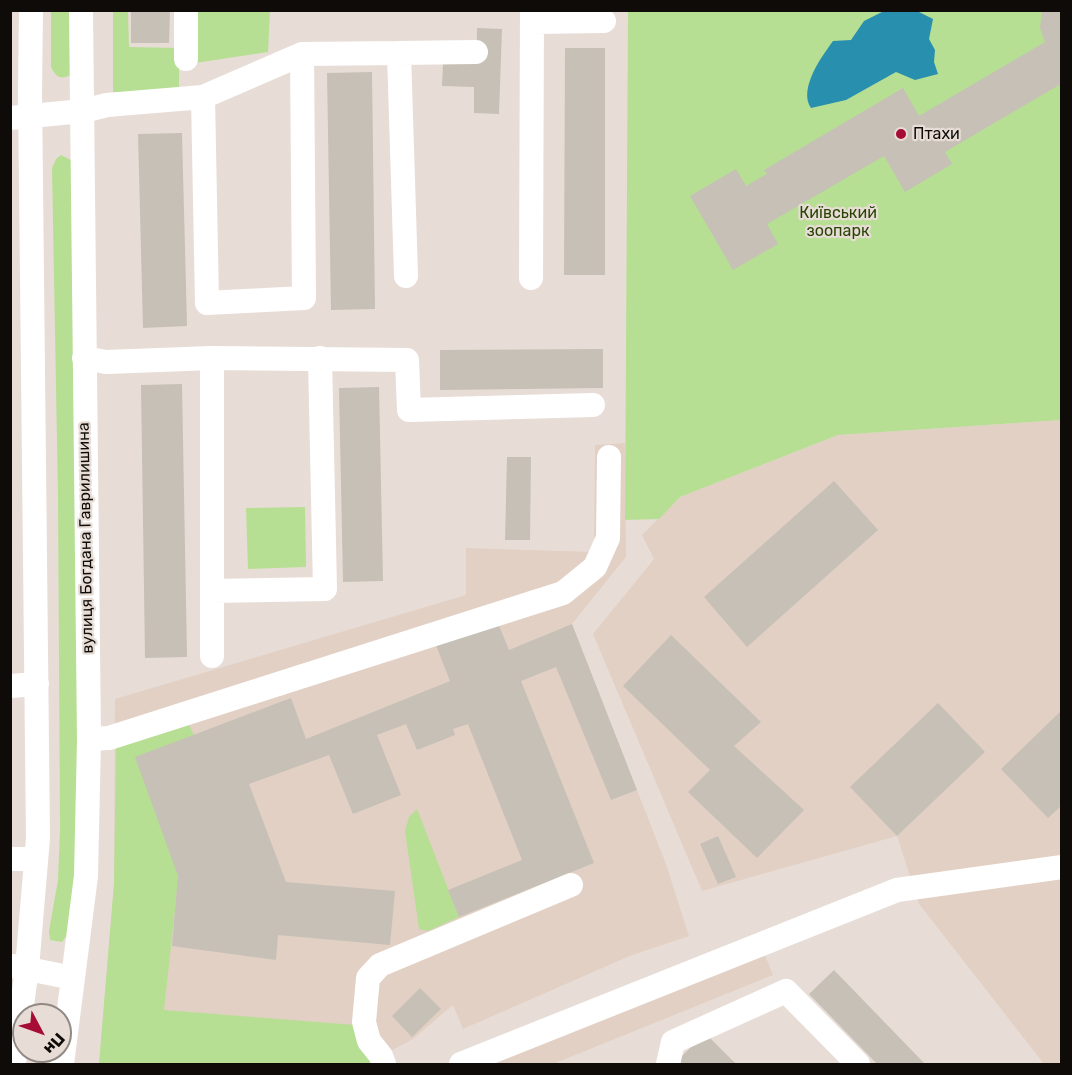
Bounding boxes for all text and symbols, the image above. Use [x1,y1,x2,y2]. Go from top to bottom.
place label: Птахи [913,124,960,144]
marker: Птахи [894,127,908,141]
park label: Київський зоопарк [799,203,877,241]
street label: вулиця Богдана Гаврилишина [74,422,98,654]
north arrow [12,1003,72,1063]
text: Пн [40,1029,69,1058]

